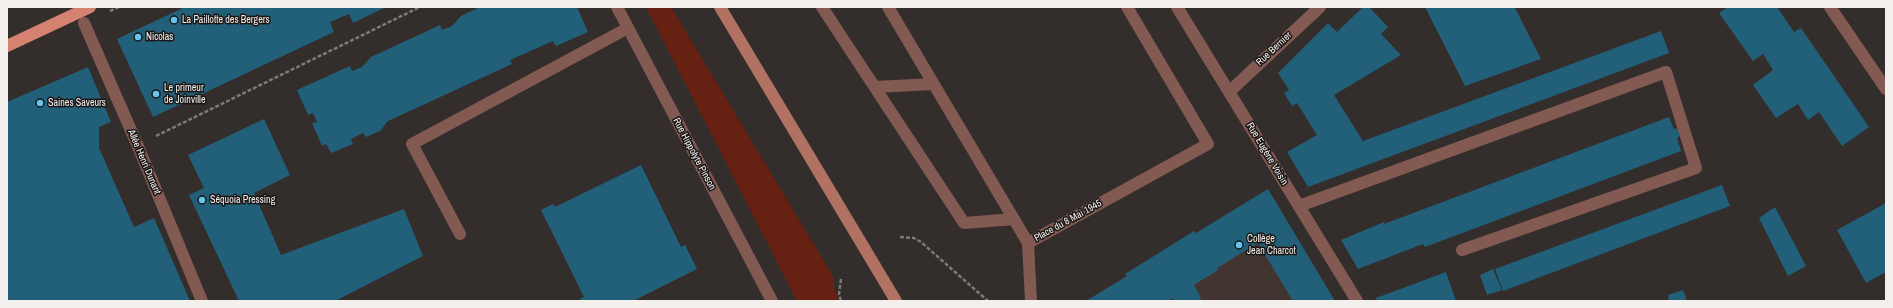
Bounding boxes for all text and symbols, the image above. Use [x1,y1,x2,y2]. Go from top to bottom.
place label: La Paillotte des Bergers [182,14,270,26]
marker: La Paillotte des Bergers [169,15,179,25]
street label: Rue Bernier [1254,30,1294,68]
place label: Nicolas [146,31,173,43]
marker: Nicolas [133,32,143,42]
place label: Le primeur de Joinville [164,82,205,106]
marker: Le primeur de Joinville [151,89,161,99]
place label: Saines Saveurs [48,97,106,109]
marker: Saines Saveurs [35,98,45,108]
street label: Rue Hippolyte Pinson [670,116,718,192]
street label: Rue Eugène Voisin [1244,121,1290,187]
street label: Allée Henri Dunant [125,128,163,196]
place label: Séquoia Pressing [210,194,275,206]
marker: Séquoia Pressing [197,195,207,205]
street label: Place du 8 Mai 1945 [1032,198,1104,244]
place label: Collège Jean Charcot [1247,233,1296,256]
marker: Collège Jean Charcot [1234,240,1244,250]

